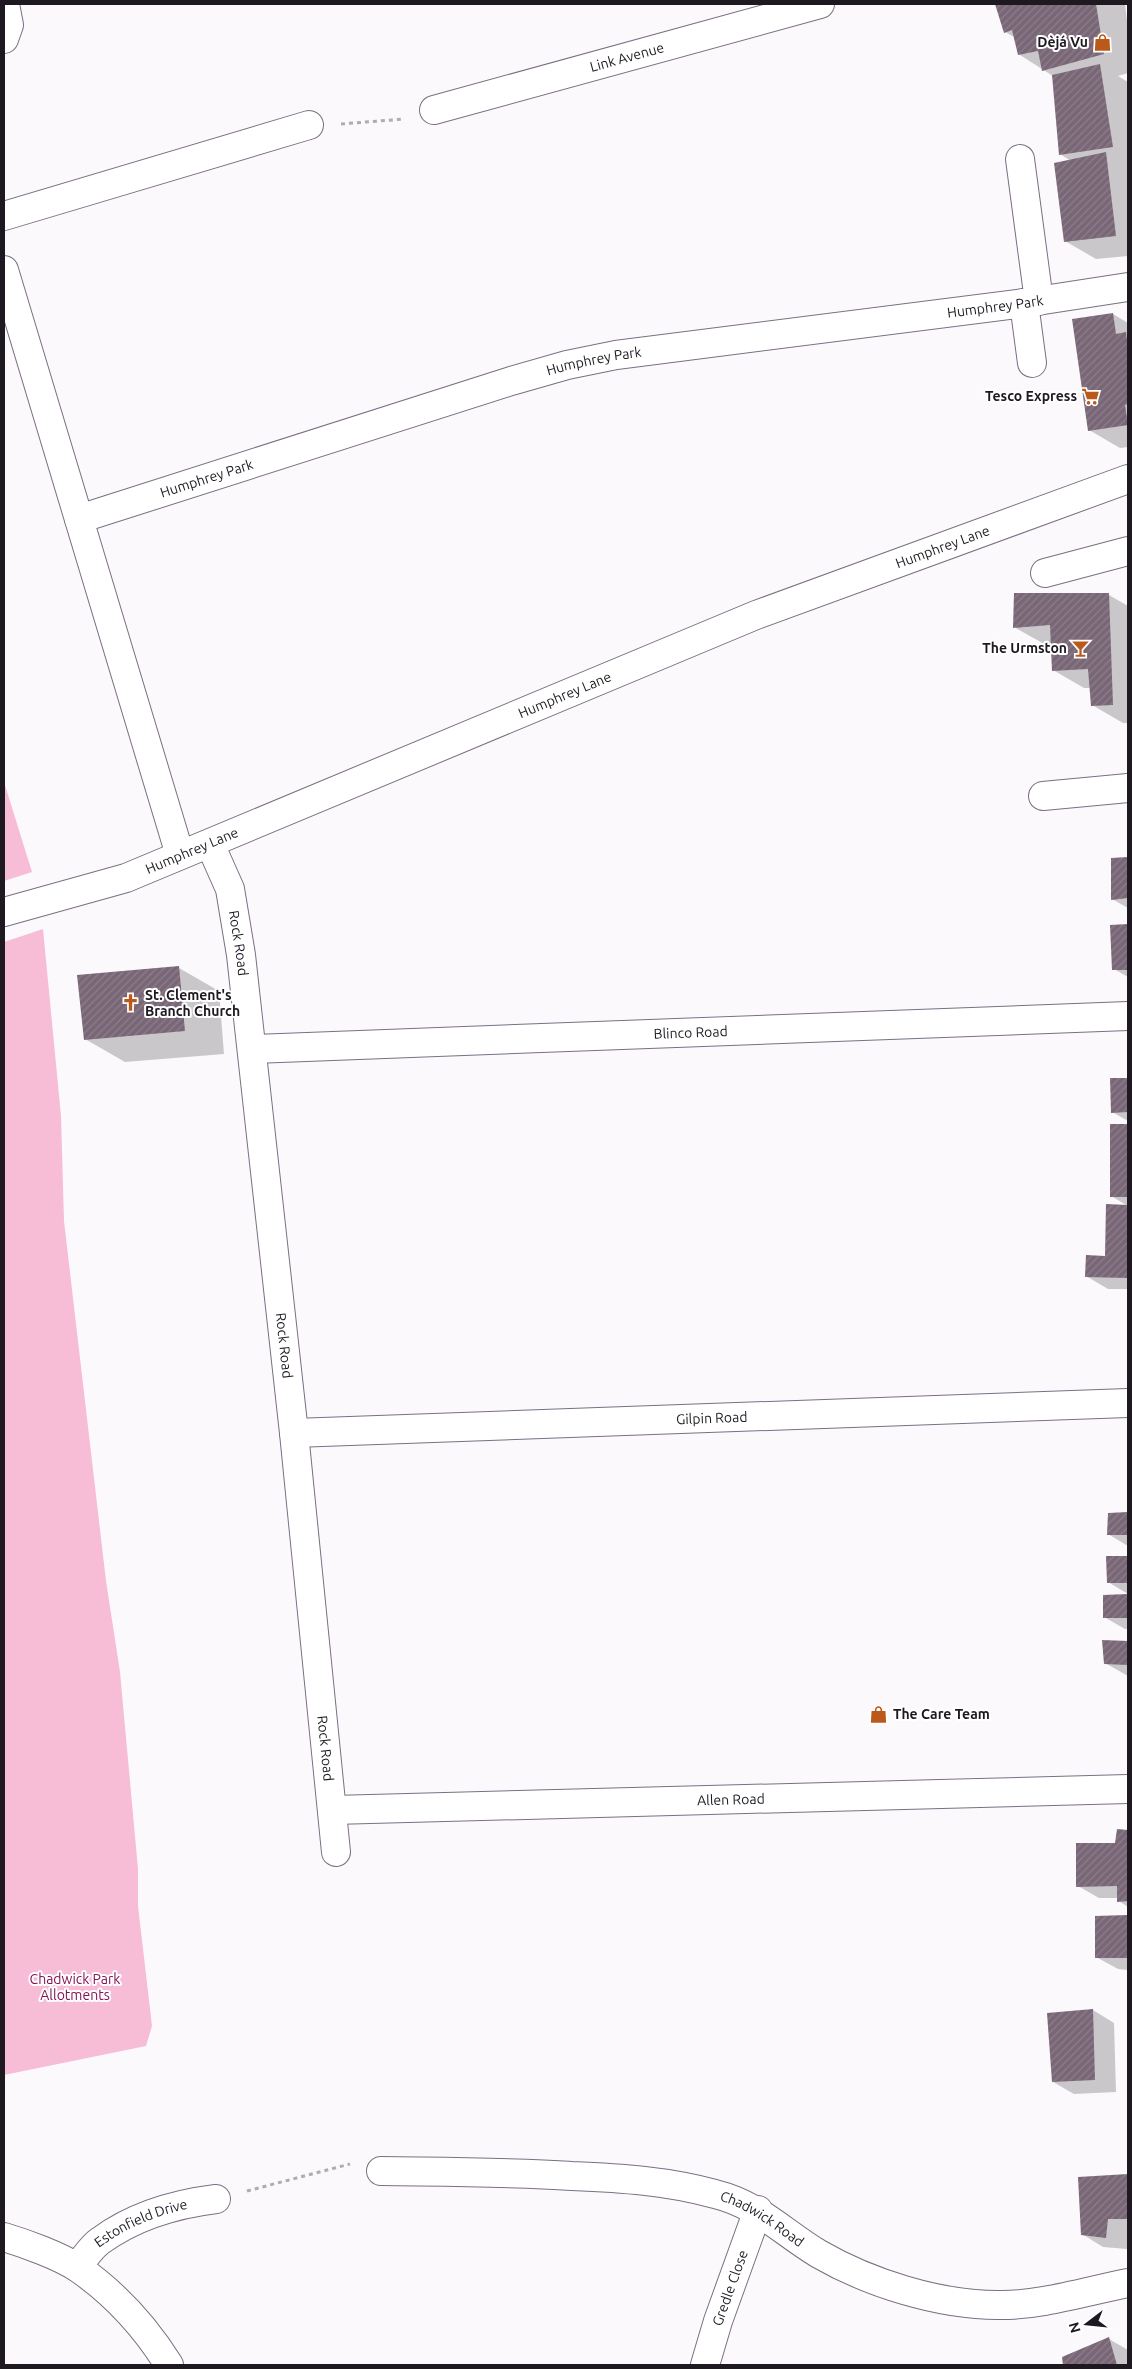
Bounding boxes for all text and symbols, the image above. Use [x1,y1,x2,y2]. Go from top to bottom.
shop icon: Dèjá Vu [1092,32,1112,52]
place label: Dèjá Vu [1037,34,1088,50]
street label: Link Avenue [588,39,666,75]
street label: Humphrey Park [946,292,1044,321]
street label: Humphrey Park [544,344,643,379]
supermarket icon: Tesco Express [1081,386,1101,406]
place label: Tesco Express [985,388,1077,404]
street label: Humphrey Park [158,456,255,501]
street label: Humphrey Lane [893,522,992,571]
bar icon: The Urmston [1071,638,1091,658]
place label: The Urmston [982,640,1067,656]
street label: Humphrey Lane [516,668,613,721]
street label: Humphrey Lane [143,824,241,877]
street label: Rock Road [226,909,251,977]
place label: St. Clement's Branch Church [145,987,240,1019]
church icon: St. Clement's Branch Church [121,993,141,1013]
street label: Blinco Road [653,1023,728,1042]
street label: Rock Road [273,1312,296,1379]
street label: Gilpin Road [676,1409,748,1427]
shop icon: The Care Team [869,1704,889,1724]
place label: The Care Team [893,1706,990,1722]
street label: Rock Road [314,1715,337,1782]
street label: Allen Road [697,1791,765,1808]
park label: Chadwick Park Allotments [30,1971,120,2003]
street label: Chadwick Road [718,2188,807,2250]
street label: Estonfield Drive [91,2196,189,2250]
street label: Gredle Close [709,2248,751,2328]
north arrow [1062,2299,1112,2349]
text: N [1065,2320,1084,2335]

